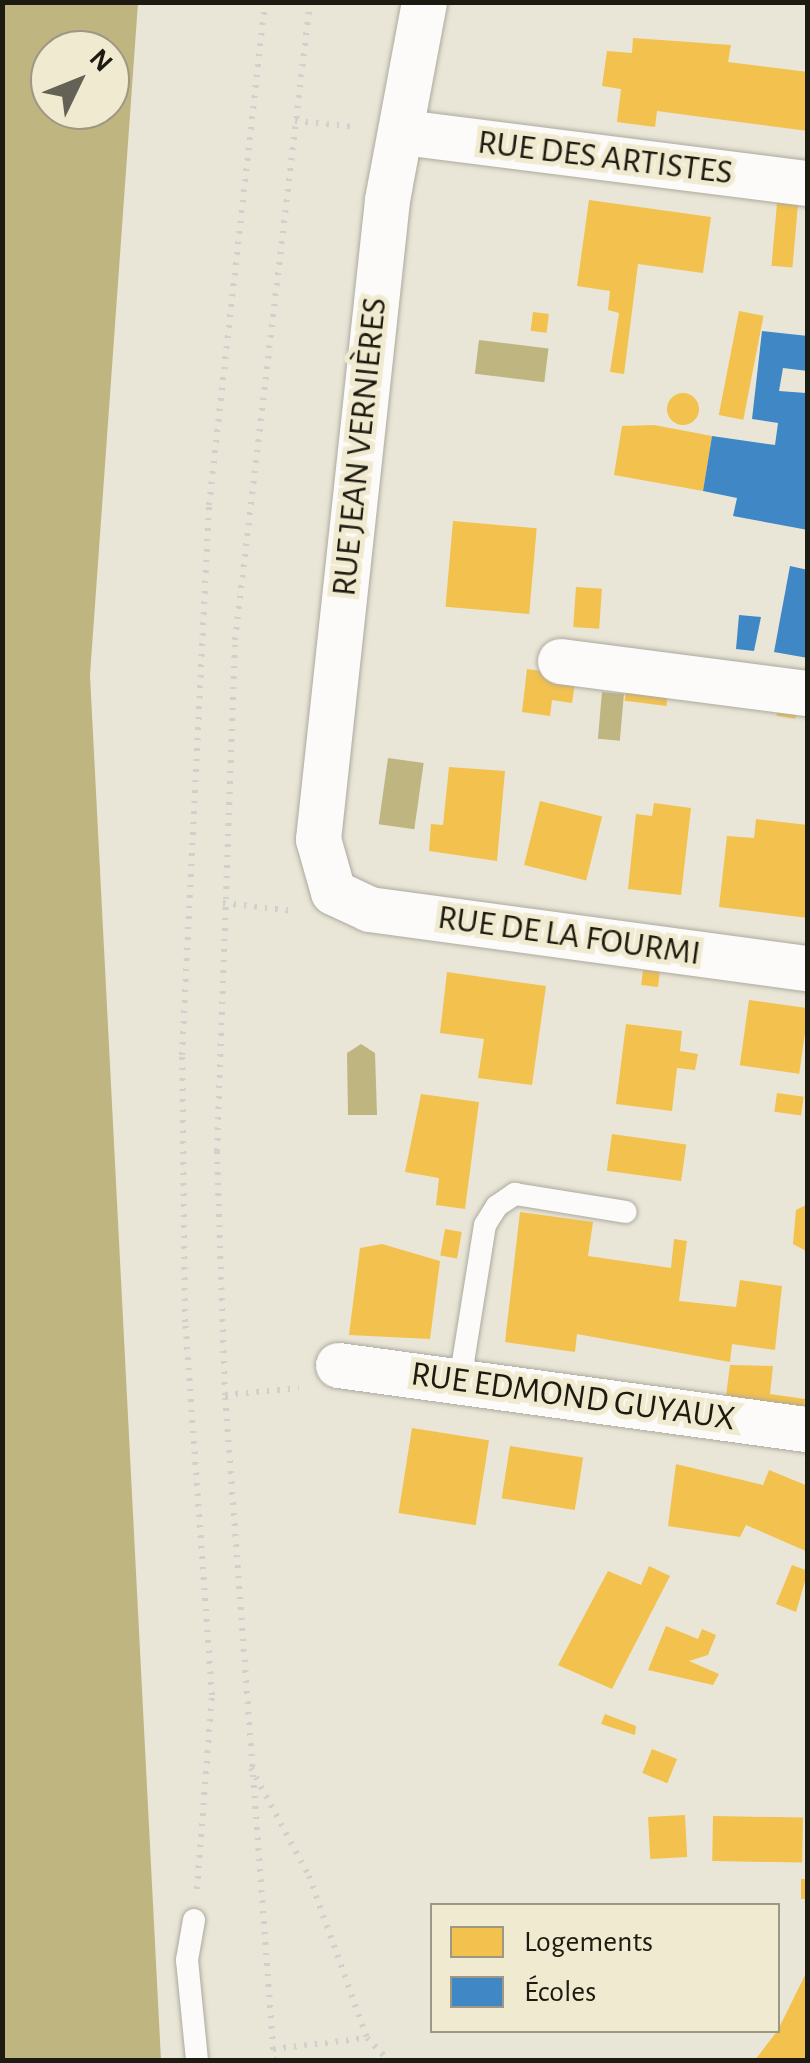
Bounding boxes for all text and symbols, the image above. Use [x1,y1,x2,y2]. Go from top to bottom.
north arrow [30,30,130,130]
text: N [84,44,117,78]
street label: RUE DES ARTISTES [475,122,735,194]
street label: RUE JEAN VERNIÈRES [323,296,397,598]
street label: RUE DE LA FOURMI [435,897,703,975]
street label: RUE EDMOND GUYAUX [408,1353,738,1441]
legend [430,1903,780,2033]
text: Logements [524,1927,653,1957]
text: Écoles [524,1977,596,2007]

